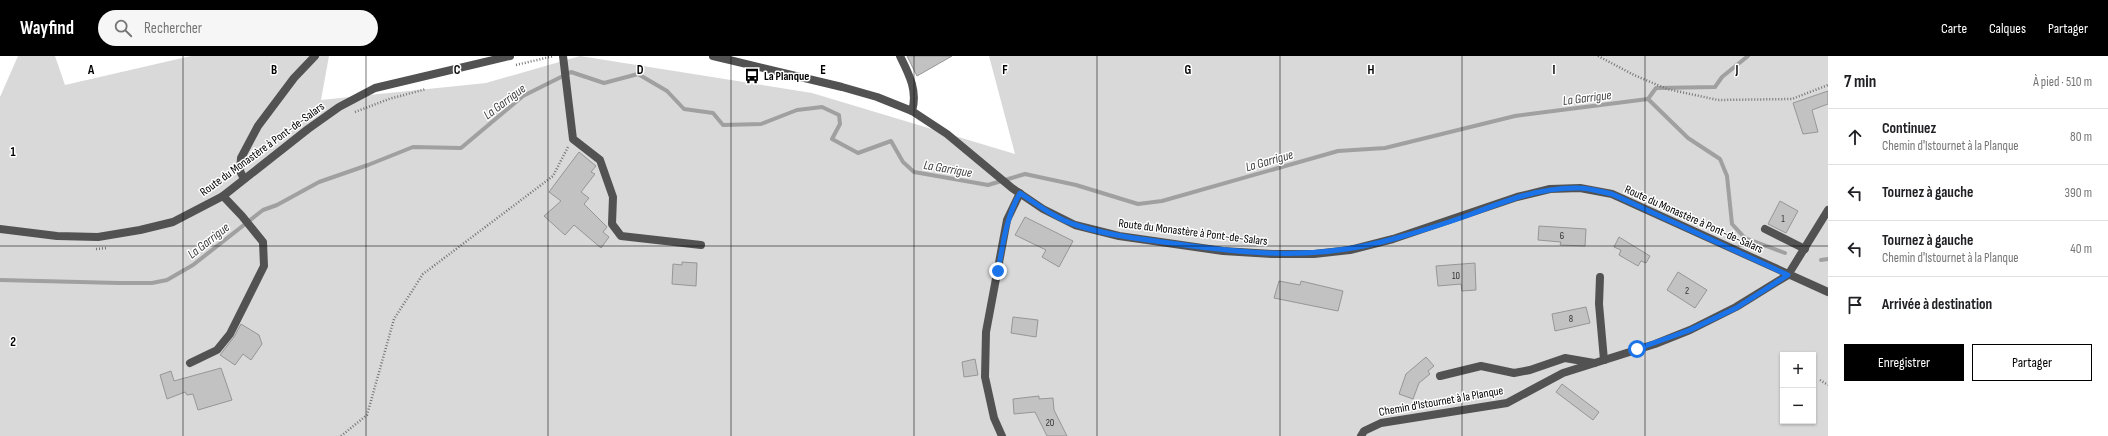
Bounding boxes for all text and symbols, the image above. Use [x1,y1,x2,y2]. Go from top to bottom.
search box [98,10,378,46]
text: Wayfind [20,17,74,40]
icon: search [112,17,134,39]
text: Rechercher [144,19,202,38]
text: Carte [1941,20,1967,37]
text: Calques [1989,20,2026,37]
text: Partager [2048,20,2088,37]
text: A [87,62,95,78]
text: B [271,62,277,78]
text: C [454,62,461,78]
text: D [637,62,644,78]
text: E [820,62,826,78]
text: F [1002,62,1008,78]
text: G [1185,62,1192,78]
text: H [1368,62,1375,78]
text: I [1553,62,1556,78]
text: J [1735,62,1739,78]
bus stop icon: La Planque [743,67,761,85]
place label: La Planque [764,69,809,84]
text: 7 min [1844,72,1876,92]
text: À pied · 510 m [2033,74,2092,90]
water label: La Garrigue [480,81,529,123]
water label: La Garrigue [1562,87,1612,109]
street label: Route du Monastère à Pont-de-Salars [197,99,328,200]
text: Continuez [1882,119,1936,138]
icon: ahead [1844,126,1866,148]
text: 80 m [2070,129,2092,145]
text: Chemin d'Istournet à la Planque [1882,138,2019,154]
text: 1 [10,144,16,160]
water label: La Garrigue [1244,147,1295,175]
water label: La Garrigue [922,157,973,181]
street label: Route du Monastère à Pont-de-Salars [1622,182,1766,257]
icon: left [1844,182,1866,204]
text: Tournez à gauche [1882,183,1973,202]
text: 390 m [2065,185,2092,201]
house number: 1 [1781,213,1785,225]
street label: Route du Monastère à Pont-de-Salars [1117,216,1268,249]
water label: La Garrigue [184,219,233,262]
house number: 6 [1560,230,1564,242]
text: Tournez à gauche [1882,231,1973,250]
icon: left [1844,238,1866,260]
text: 40 m [2070,241,2092,257]
text: Chemin d'Istournet à la Planque [1882,250,2019,266]
route end [989,262,1007,280]
house number: 10 [1452,270,1460,282]
house number: 2 [1685,285,1689,297]
icon: arrive [1844,294,1866,316]
text: Arrivée à destination [1882,295,1992,314]
house number: 8 [1569,313,1573,325]
text: 2 [10,334,16,350]
route start [1628,340,1646,358]
button: Enregistrer [1844,344,1964,381]
button: Partager [1972,344,2092,381]
map controls [1780,352,1816,424]
button: + [1780,352,1816,388]
street label: Chemin d'Istournet à la Planque [1378,383,1505,420]
button: − [1780,388,1816,424]
house number: 20 [1046,417,1054,429]

